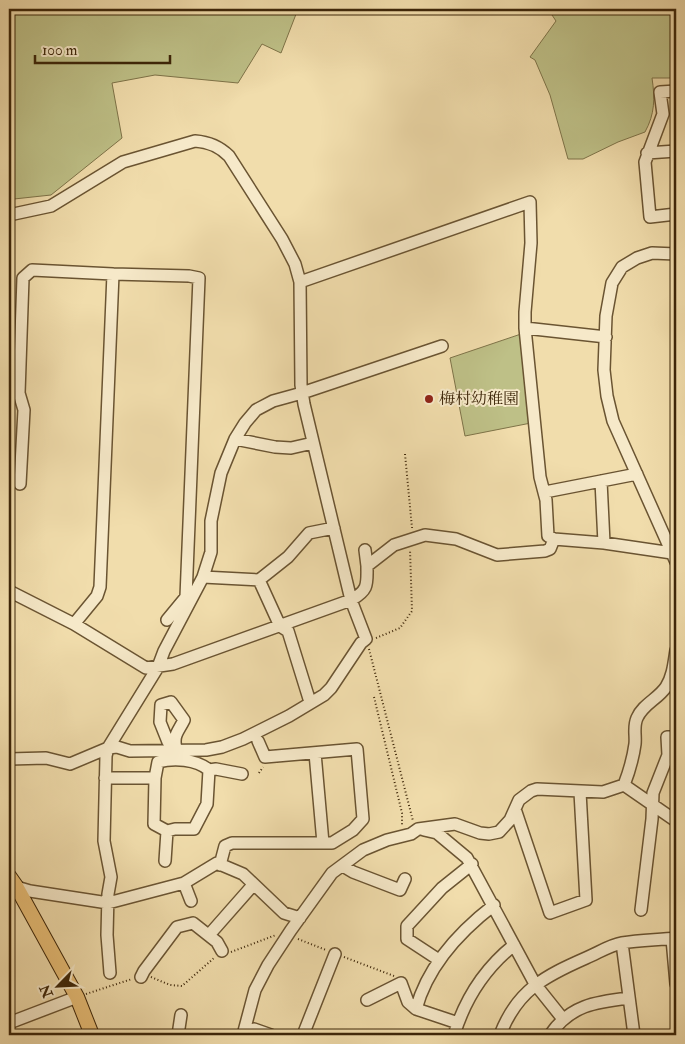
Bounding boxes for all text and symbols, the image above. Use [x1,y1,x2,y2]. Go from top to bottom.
scale bar [35,32,170,64]
text: 100 m [42,41,78,60]
place label: 梅村幼稚園 [439,389,519,409]
marker: 梅村幼稚園 [423,393,435,405]
north arrow [32,962,82,1012]
text: N [36,981,57,1001]

